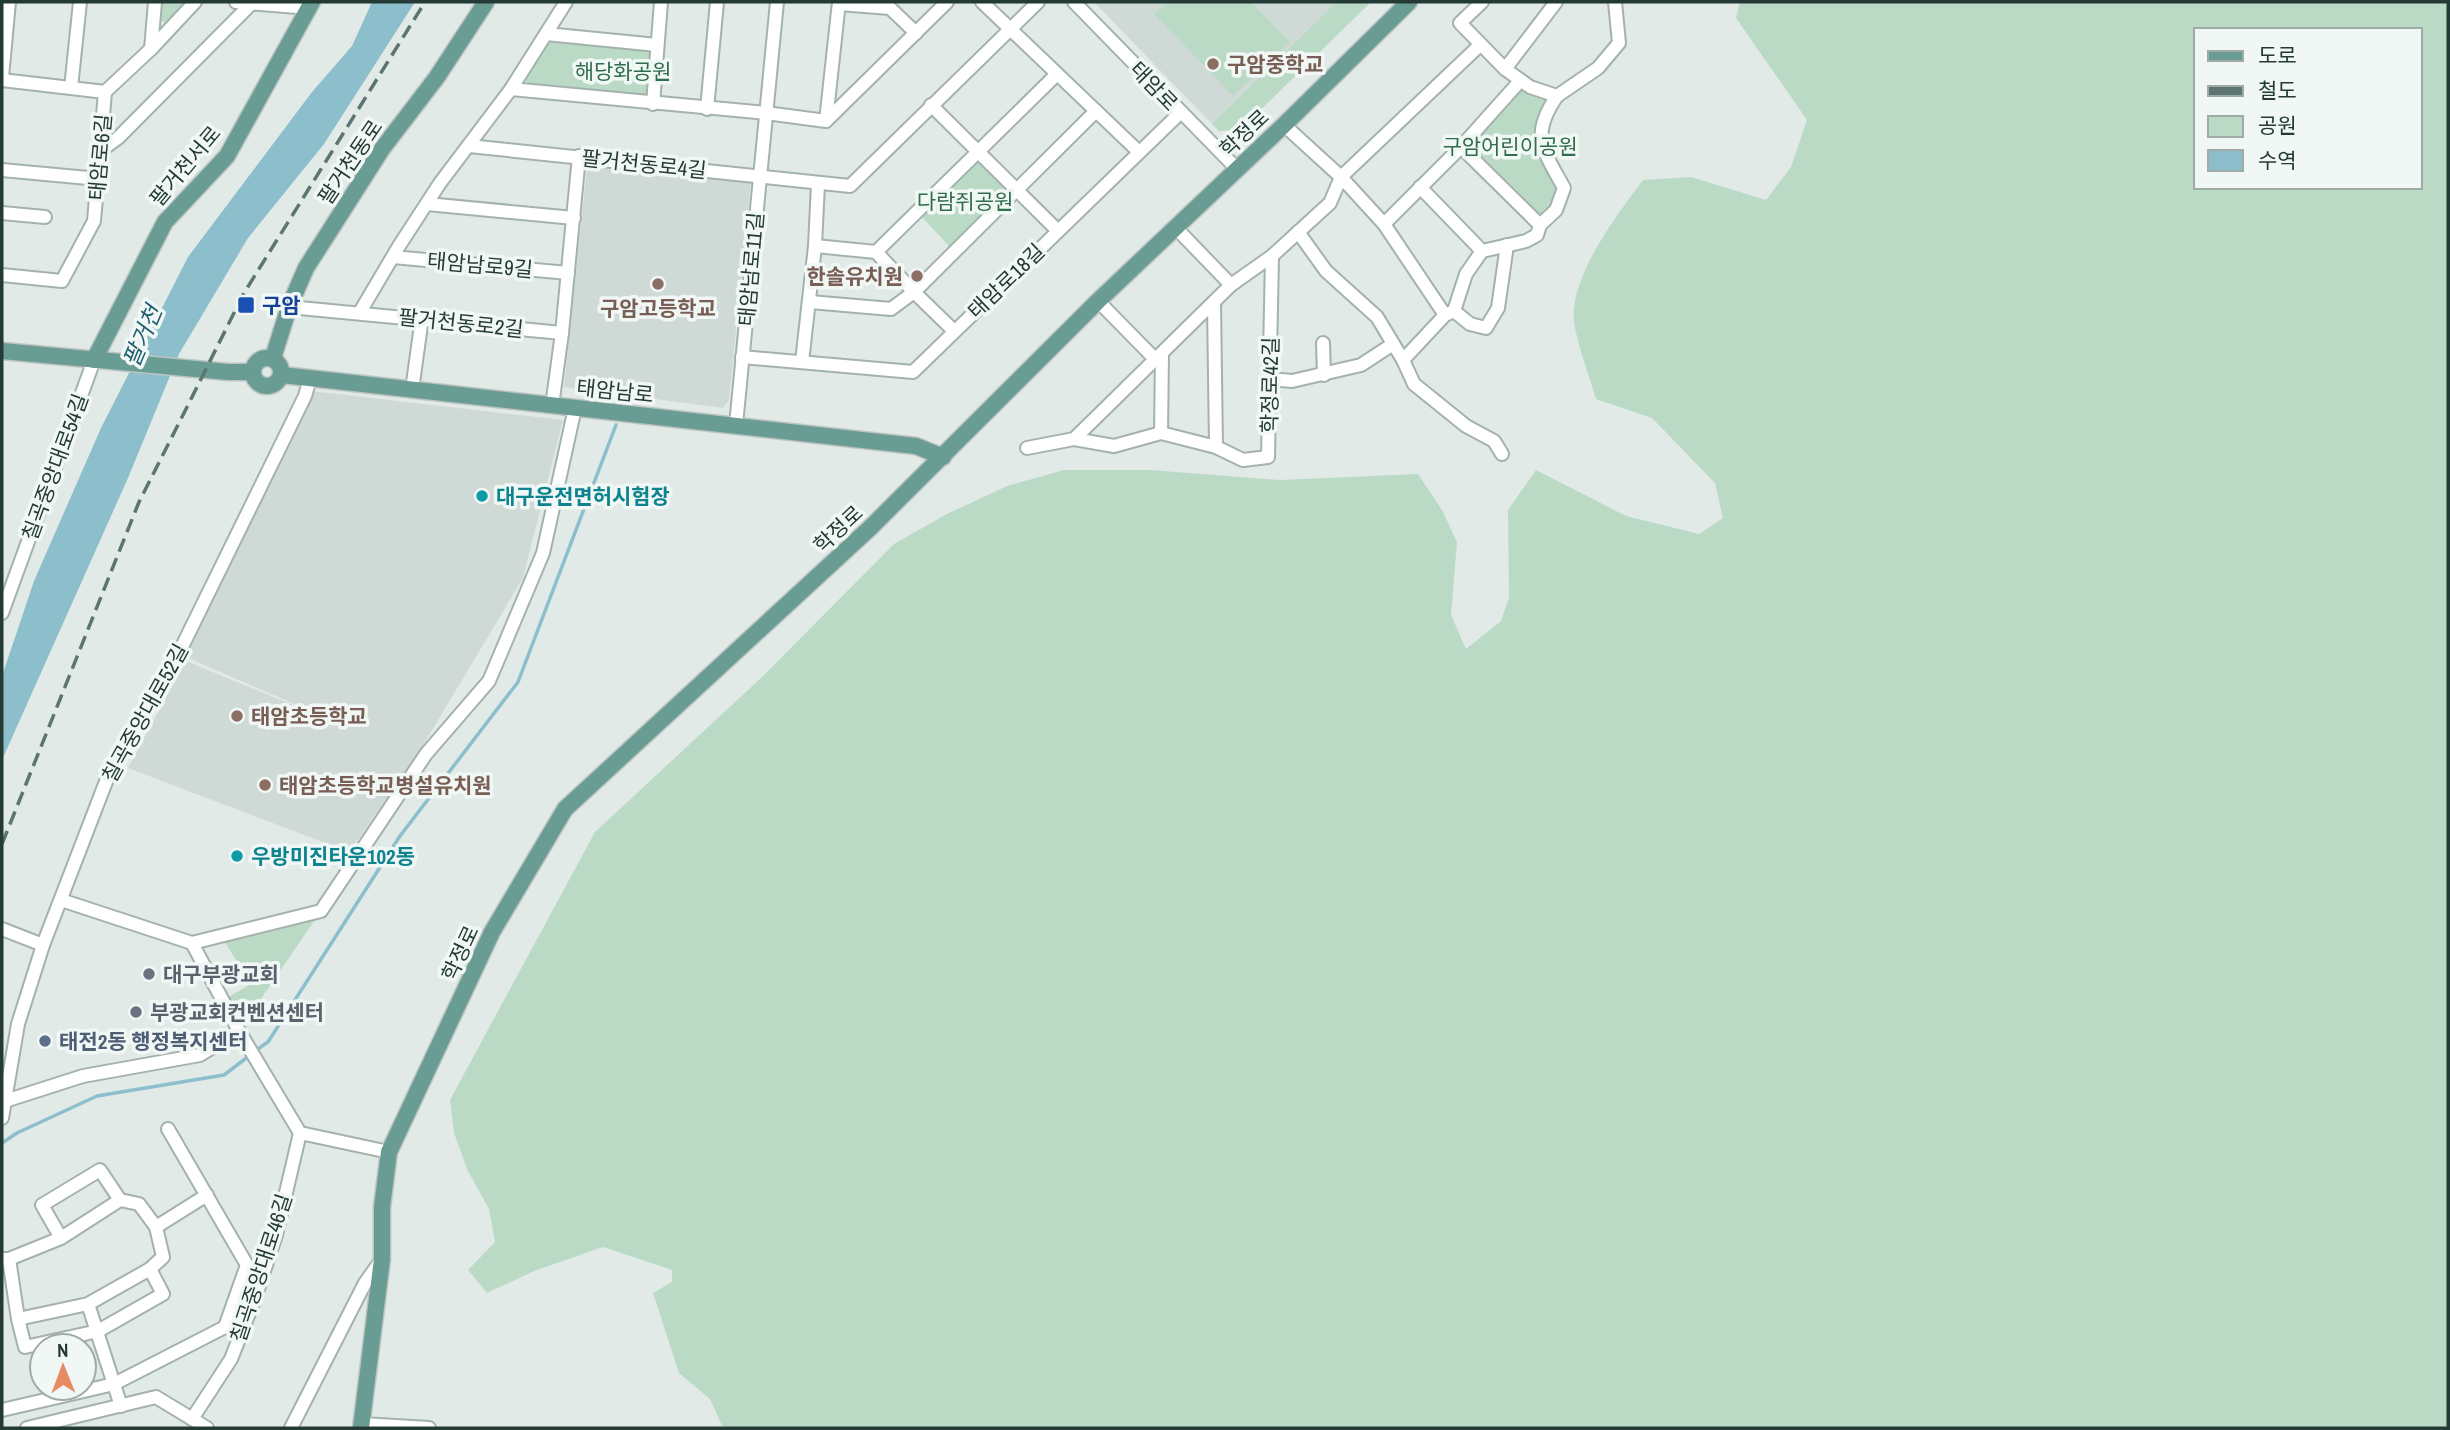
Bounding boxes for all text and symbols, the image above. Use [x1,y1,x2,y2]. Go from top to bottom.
legend [2194,28,2422,189]
text: 도로 [2258,41,2297,70]
place label: 구암중학교 [1227,50,1324,79]
street label: 태암로 [1123,55,1185,117]
marker: 구암중학교 [1205,56,1221,72]
park label: 해당화공원 [575,57,671,86]
text: 철도 [2258,76,2297,105]
street label: 학정로 [1213,103,1275,163]
text: 공원 [2258,111,2297,140]
street label: 태암로6길 [82,112,118,202]
street label: 팔거천동로 [311,114,389,210]
street label: 팔거천서로 [143,120,227,212]
park label: 구암어린이공원 [1442,132,1578,161]
street label: 팔거천동로4길 [580,143,708,185]
text: 수역 [2258,146,2297,175]
park label: 다람쥐공원 [917,187,1013,216]
street label: 태암남로11길 [732,211,770,327]
street label: 태암로18길 [961,237,1051,325]
street label: 태암남로9길 [426,246,534,284]
place label: 한솔유치원 [806,262,903,291]
marker: 한솔유치원 [909,268,925,284]
marker: 구암고등학교 [650,276,666,292]
place label: 구암 [262,291,301,320]
place label: 구암고등학교 [600,294,716,323]
marker: 구암 [236,295,256,315]
water label: 팔거천 [115,298,170,371]
street label: 팔거천동로2길 [397,302,525,344]
street label: 학정로42길 [1255,337,1285,433]
street label: 태암남로 [575,373,655,409]
street label: 칠곡중앙대로54길 [15,389,95,545]
place label: 대구운전면허시험장 [496,482,670,511]
marker: 대구운전면허시험장 [474,488,490,504]
street label: 학정로 [807,499,869,559]
street label: 칠곡중앙대로52길 [95,638,195,788]
place label: 태암초등학교 [251,702,367,731]
marker: 태암초등학교 [229,708,245,724]
place label: 태암초등학교병설유치원 [279,771,492,800]
marker: 태암초등학교병설유치원 [257,777,273,793]
place label: 우방미진타운102동 [251,842,415,871]
marker: 우방미진타운102동 [229,848,245,864]
street label: 학정로 [435,921,485,985]
place label: 대구부광교회 [163,960,279,989]
marker: 대구부광교회 [141,966,157,982]
place label: 부광교회컨벤션센터 [150,998,324,1027]
marker: 부광교회컨벤션센터 [128,1004,144,1020]
place label: 태전2동 행정복지센터 [59,1027,247,1056]
marker: 태전2동 행정복지센터 [37,1033,53,1049]
street label: 칠곡중앙대로46길 [223,1190,299,1346]
north arrow [28,1332,98,1402]
text: N [57,1337,69,1363]

